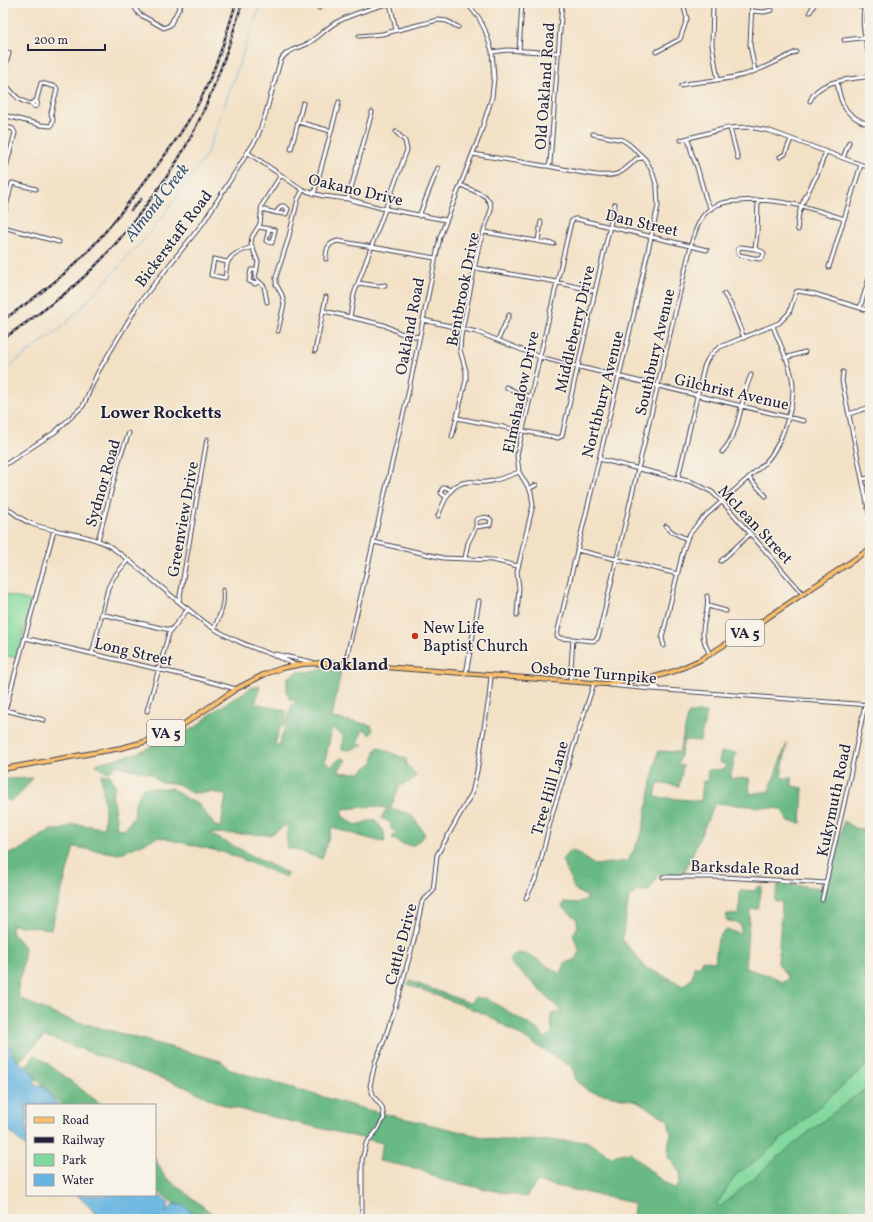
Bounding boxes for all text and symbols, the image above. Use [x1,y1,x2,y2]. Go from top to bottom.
street label: Old Oakland Road [531,22,561,151]
scale bar [28,26,105,52]
text: 200 m [34,33,68,49]
water label: Almond Creek [119,159,195,248]
street label: Oakano Drive [306,169,405,213]
street label: Bickerstaff Road [131,186,218,292]
street label: Dan Street [603,205,681,243]
street label: Bentbrook Drive [442,230,486,348]
street label: Middleberry Drive [551,263,601,395]
street label: Oakland Road [391,276,431,377]
street label: Southbury Avenue [631,287,681,418]
street label: Elmshadow Drive [498,329,546,456]
street label: Northbury Avenue [577,329,630,460]
street label: Gilchrist Avenue [672,369,791,417]
district label: Lower Rocketts [100,402,222,425]
street label: Sydnor Road [81,437,127,530]
street label: Greenview Drive [163,460,205,579]
street label: McLean Street [712,481,797,570]
place label: New Life Baptist Church [423,618,528,658]
road number: VA 5 [726,620,764,646]
marker: New Life Baptist Church [410,631,420,641]
street label: Long Street [92,633,176,673]
district label: Oakland [320,654,388,677]
street label: Osborne Turnpike [530,658,658,690]
road number: VA 5 [147,720,185,746]
street label: Tree Hill Lane [527,739,575,838]
street label: Kukymuth Road [812,742,858,859]
street label: Barksdale Road [690,856,800,882]
street label: Cattle Drive [380,901,423,988]
legend [26,1104,156,1196]
text: Road [62,1113,89,1129]
text: Railway [62,1133,105,1149]
text: Park [62,1153,87,1169]
text: Water [62,1173,94,1189]

